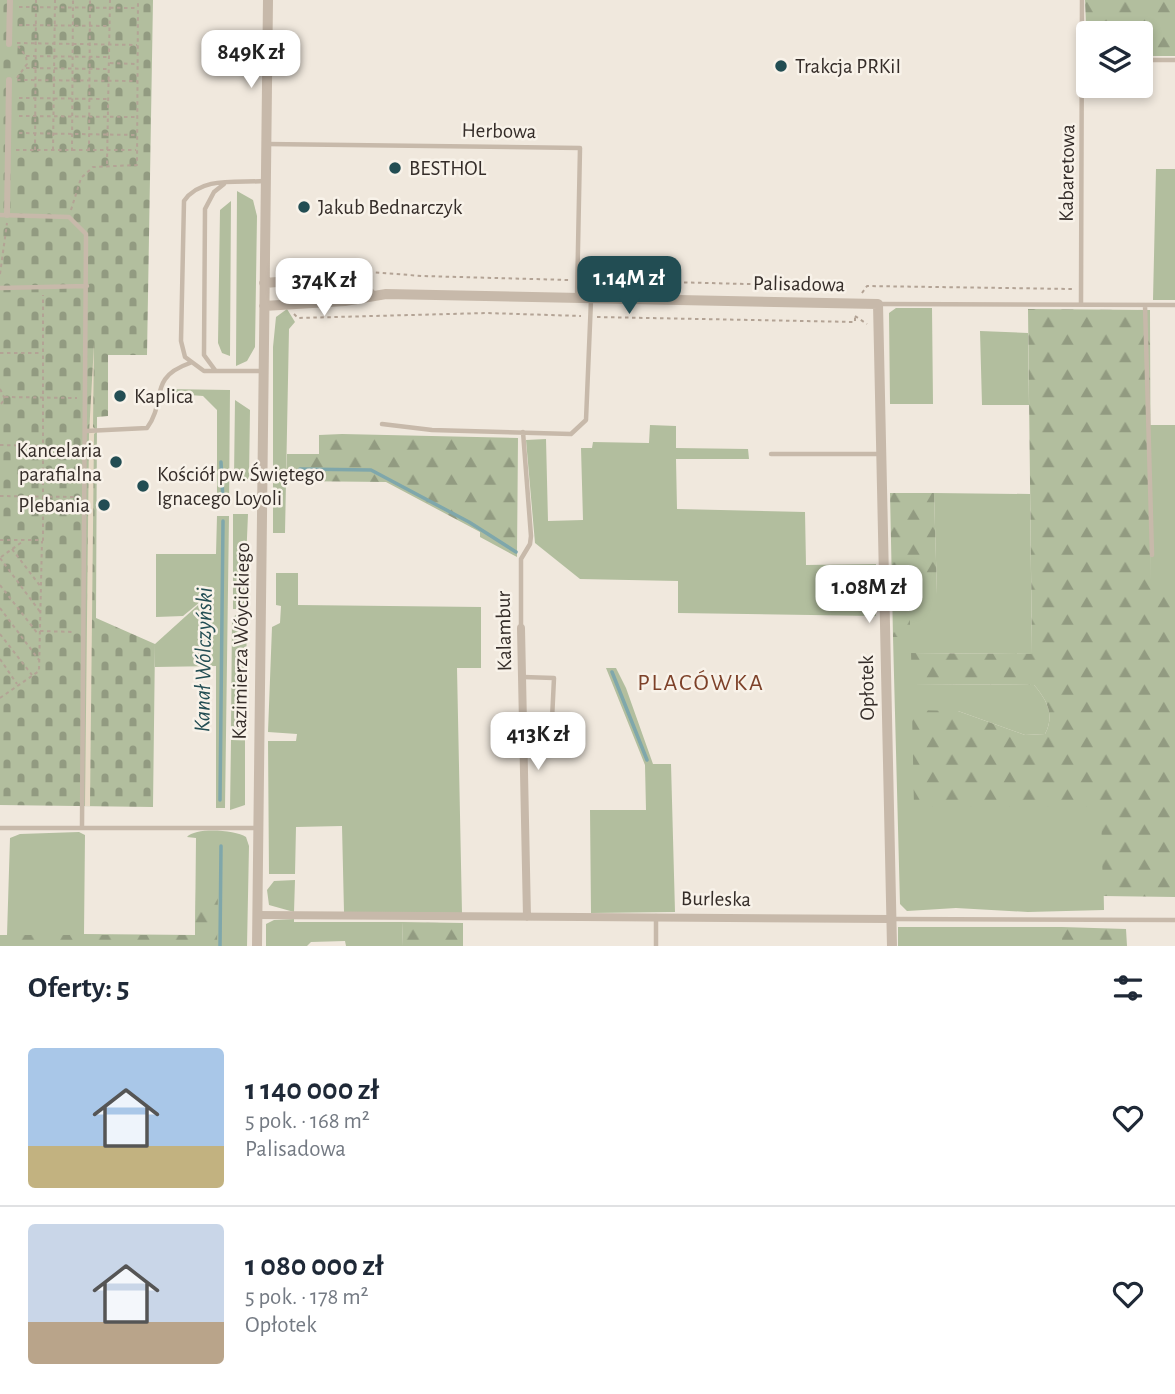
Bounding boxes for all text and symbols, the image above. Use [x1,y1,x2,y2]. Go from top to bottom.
map controls [1076,21,1153,98]
button: layers [1076,21,1153,98]
pin: 849K zł [186,31,316,90]
text: 849K zł [217,41,285,64]
place label: Trakcja PRKiI [795,56,901,77]
marker: Trakcja PRKiI [773,58,789,74]
street label: Herbowa [461,120,537,142]
street label: Kabaretowa [1056,124,1078,222]
place label: BESTHOL [409,158,487,179]
marker: BESTHOL [387,160,403,176]
place label: Jakub Bednarczyk [318,197,463,218]
marker: Jakub Bednarczyk [296,199,312,215]
pin: 1.14M zł [557,256,701,316]
pin: 374K zł [259,258,389,318]
text: 1.14M zł [593,267,665,290]
text: 374K zł [292,269,356,292]
street label: Palisadowa [753,273,846,295]
place label: Kaplica [134,386,194,407]
marker: Kaplica [112,388,128,404]
place label: Kancelaria parafialna [16,440,102,485]
marker: Kancelaria parafialna [108,454,124,470]
place label: Kościół pw. Świętego Ignacego Loyoli [157,461,325,509]
marker: Kościół pw. Świętego Ignacego Loyoli [135,478,151,494]
place label: Plebania [18,495,90,516]
marker: Plebania [96,497,112,513]
street label: Kazimierza Wóycickiego [229,542,253,740]
pin: 1.08M zł [797,566,941,625]
text: 1.08M zł [831,576,907,599]
water label: Kanał Wólczyński [191,587,217,733]
street label: Kalambur [493,590,515,671]
street label: Opłotek [856,655,878,721]
district label: PLACÓWKA [637,669,765,695]
pin: 413K zł [473,712,603,772]
text: 413K zł [506,723,570,746]
street label: Burleska [681,888,752,910]
icon: filters [1109,969,1147,1007]
text: Oferty: 5 [28,973,130,1003]
text: 1 140 000 zł [245,1075,379,1105]
icon: home [84,1076,168,1160]
icon: heart [1109,1099,1147,1137]
text: 5 pok. · 168 m² [245,1110,370,1133]
text: Palisadowa [245,1138,346,1161]
text: 1 080 000 zł [245,1251,384,1281]
icon: home [84,1252,168,1336]
icon: heart [1109,1275,1147,1313]
text: 5 pok. · 178 m² [245,1286,369,1309]
text: Opłotek [245,1314,317,1337]

